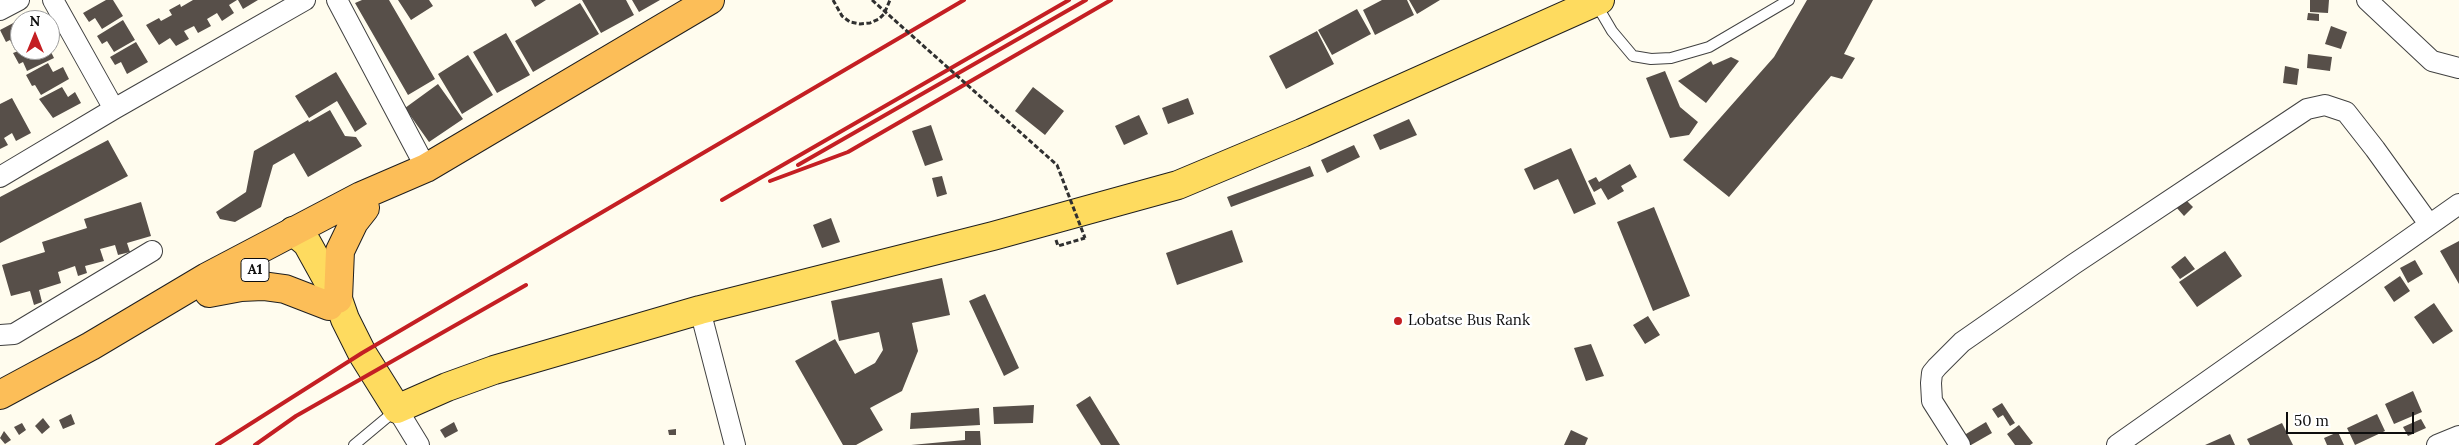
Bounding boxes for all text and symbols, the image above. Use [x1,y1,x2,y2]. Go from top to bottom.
north arrow [10,10,60,60]
text: N [30,12,40,30]
road number: A1 [241,258,269,282]
place label: Lobatse Bus Rank [1408,312,1530,330]
marker: Lobatse Bus Rank [1392,315,1404,327]
scale bar [2289,402,2416,434]
text: 50 m [2294,411,2329,430]

